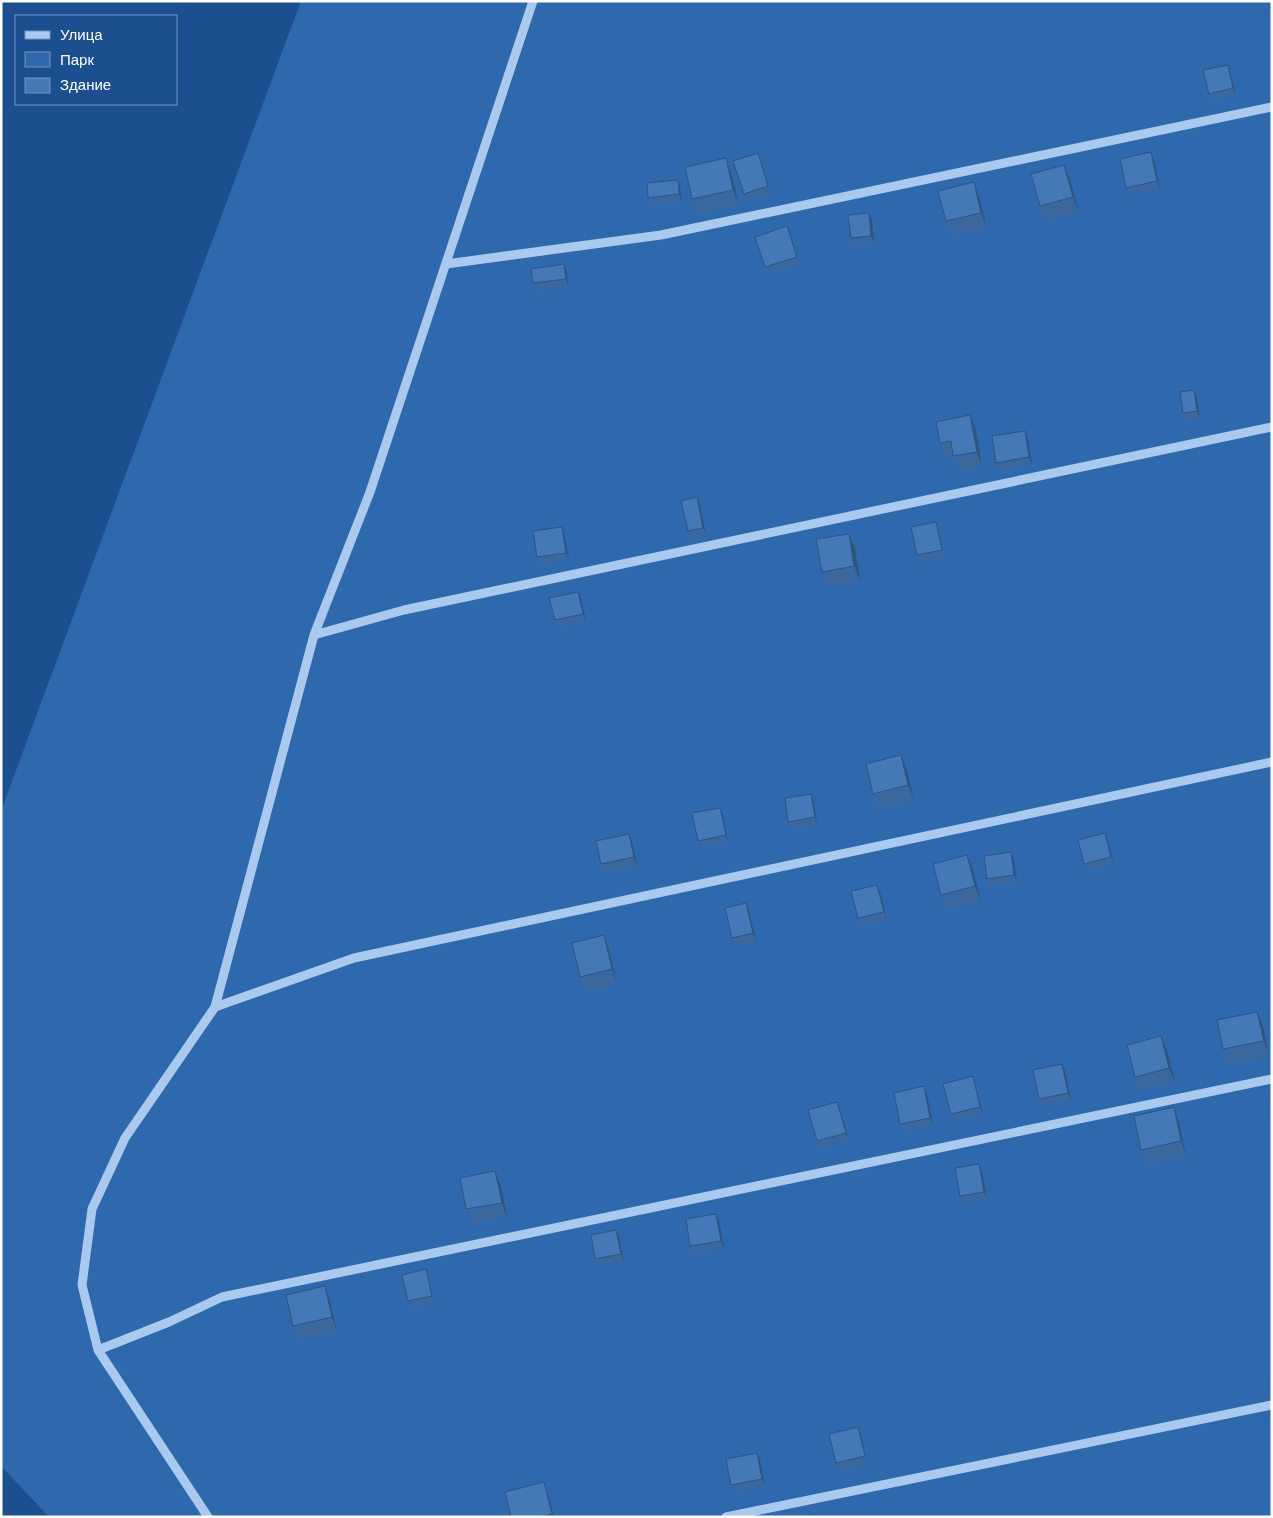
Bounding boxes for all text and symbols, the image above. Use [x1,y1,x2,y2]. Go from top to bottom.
legend [15,15,178,105]
text: Улица [60,26,103,43]
text: Парк [60,51,94,68]
text: Здание [60,76,111,93]

